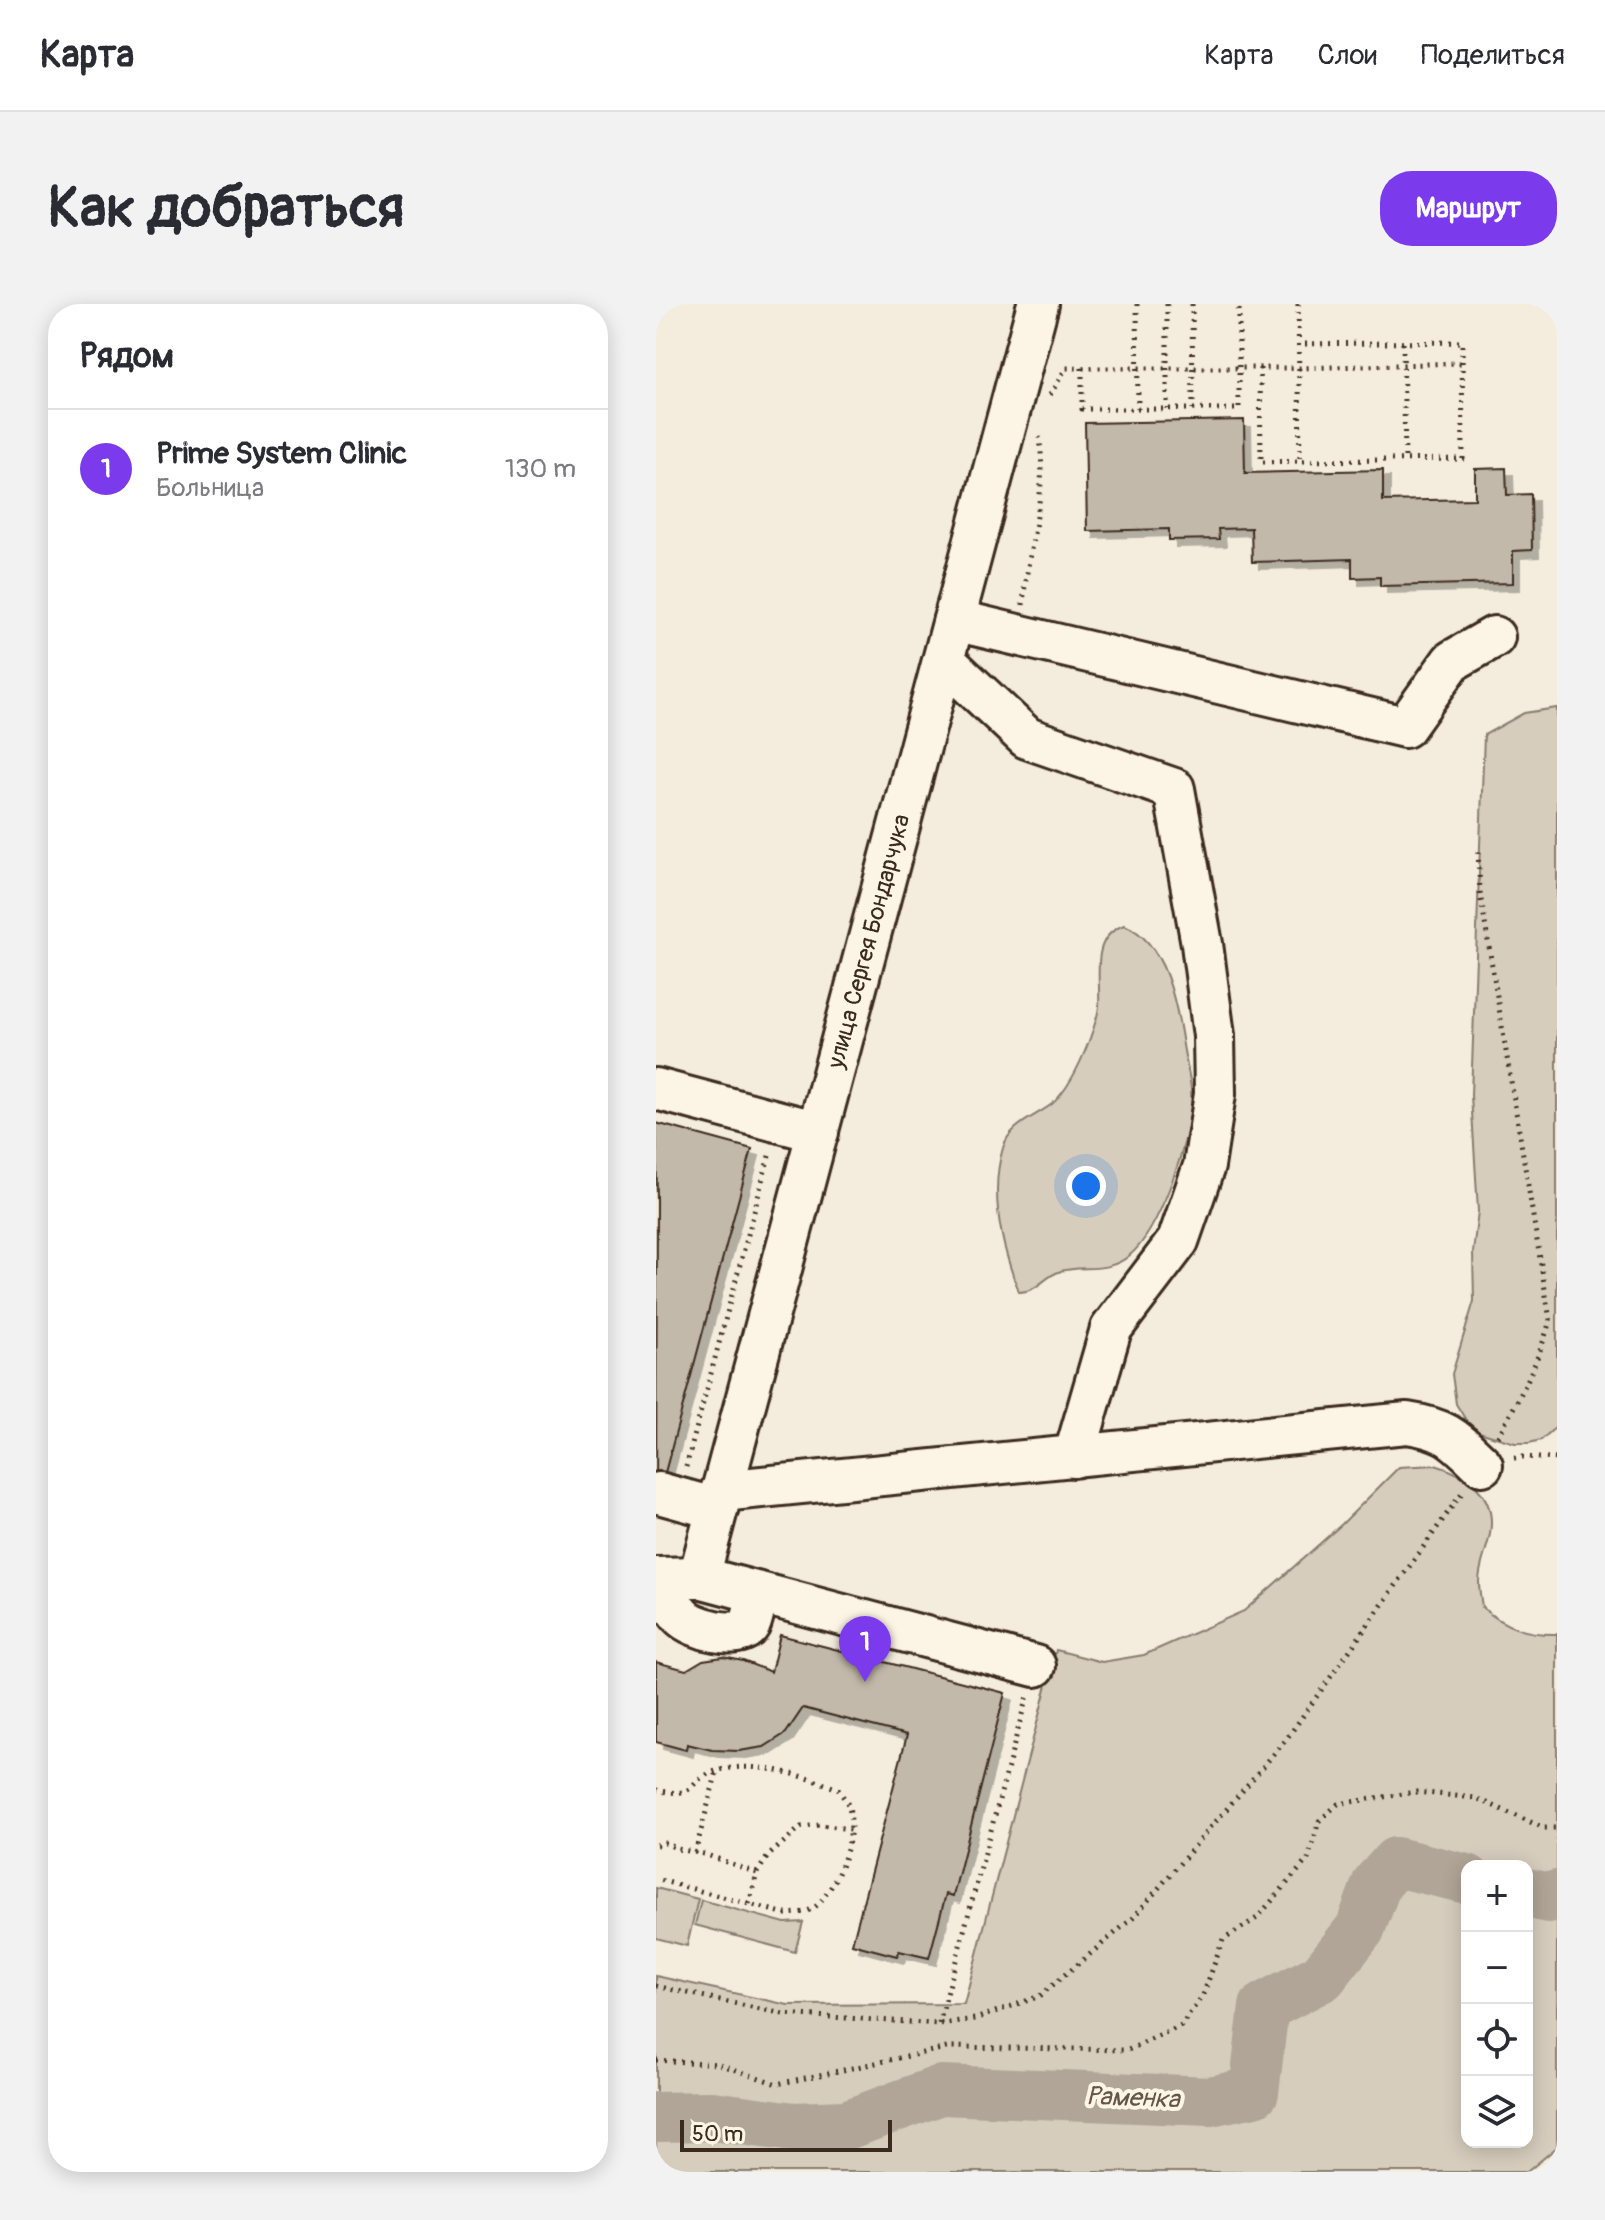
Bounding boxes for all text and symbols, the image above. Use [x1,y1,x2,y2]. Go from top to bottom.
text: Карта [40,31,134,79]
text: Карта [1204,38,1274,73]
text: Слои [1318,38,1377,73]
text: Поделиться [1421,38,1565,73]
button: Маршрут [1380,171,1557,246]
text: Как добраться [48,174,404,243]
text: Рядом [80,335,174,378]
text: Prime System Clinic [156,435,407,472]
text: 1 [101,453,111,485]
text: 130 m [505,453,576,485]
text: Больница [156,472,264,504]
street label: улица Сергея Бондарчука [820,811,916,1072]
your location [1066,1166,1106,1206]
pin: 1 [839,1616,891,1682]
map controls [1461,1860,1533,2148]
button: + [1461,1860,1533,1932]
button: − [1461,1932,1533,2004]
button: locate [1461,2004,1533,2076]
button: layers [1461,2076,1533,2148]
water label: Раменка [1086,2080,1182,2116]
scale bar [680,2116,892,2152]
text: 50 m [692,2120,743,2148]

